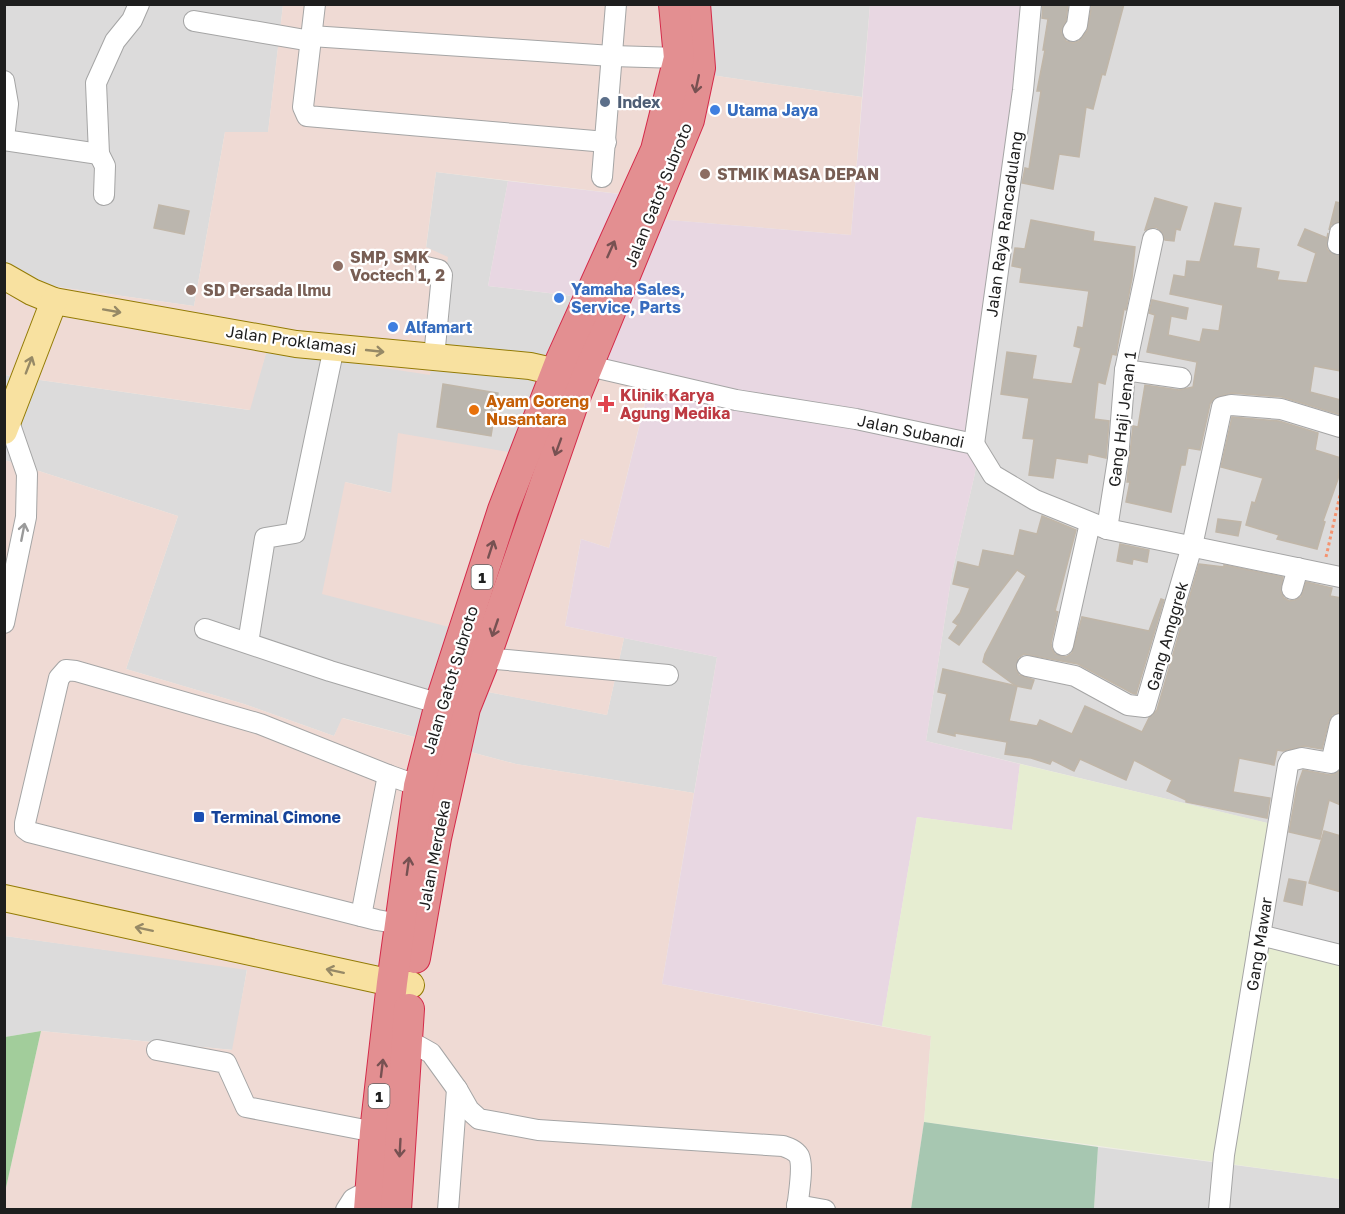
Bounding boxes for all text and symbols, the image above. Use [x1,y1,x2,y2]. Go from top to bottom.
one-way arrow [690,74,702,93]
place label: Index [617,92,661,112]
marker: Index [598,95,612,109]
place label: Utama Jaya [727,100,818,120]
marker: Utama Jaya [708,103,722,117]
street label: Jalan Gatot Subroto [620,120,696,270]
street label: Jalan Raya Rancadulang [981,130,1027,318]
place label: STMIK MASA DEPAN [717,164,879,184]
marker: STMIK MASA DEPAN [698,167,712,181]
one-way arrow [606,240,617,258]
place label: SMP, SMK Voctech 1, 2 [350,247,445,285]
marker: SMP, SMK Voctech 1, 2 [331,259,345,273]
place label: Yamaha Sales, Service, Parts [571,279,685,317]
place label: SD Persada Ilmu [203,280,331,300]
marker: SD Persada Ilmu [184,283,198,297]
marker: Yamaha Sales, Service, Parts [552,291,566,305]
one-way arrow [102,306,121,317]
place label: Alfamart [405,317,472,337]
marker: Alfamart [386,320,400,334]
street label: Jalan Proklamasi [225,321,357,359]
one-way arrow [365,346,385,357]
street label: Gang Haji Jenan 1 [1104,350,1140,488]
one-way arrow [24,356,35,374]
place label: Klinik Karya Agung Medika [620,385,730,423]
place label: Ayam Goreng Nusantara [486,391,589,429]
marker: Klinik Karya Agung Medika [597,395,615,413]
marker: Ayam Goreng Nusantara [467,403,481,417]
street label: Jalan Subandi [856,410,966,452]
one-way arrow [551,437,562,456]
one-way arrow [18,522,29,542]
one-way arrow [486,540,497,559]
road number: 1 [472,565,492,589]
street label: Gang Amggrek [1142,579,1192,693]
street label: Jalan Gatot Subroto [418,603,482,757]
one-way arrow [488,618,499,637]
street label: Jalan Merdeka [413,798,455,912]
place label: Terminal Cimone [211,807,341,827]
marker: Terminal Cimone [192,810,206,824]
one-way arrow [403,857,414,877]
street label: Gang Mawar [1242,896,1276,992]
one-way arrow [135,923,155,934]
one-way arrow [326,964,345,976]
one-way arrow [377,1058,388,1078]
road number: 1 [368,1084,389,1108]
one-way arrow [394,1138,405,1158]

